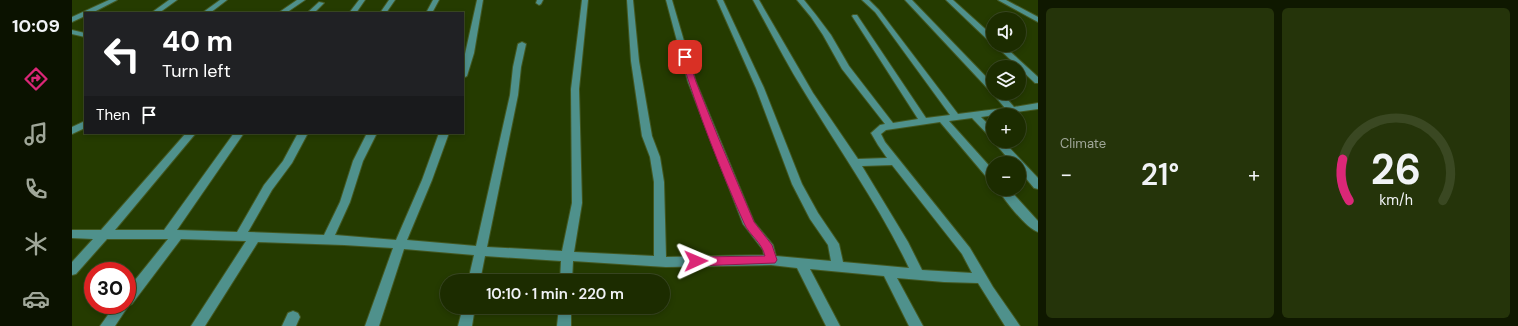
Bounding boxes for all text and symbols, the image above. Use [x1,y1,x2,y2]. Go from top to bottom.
map controls [986,12,1026,196]
button: sound [986,12,1026,52]
text: 10:09 [12,14,60,38]
text: 40 m [162,23,233,60]
icon: left [96,28,148,80]
pin [668,40,702,74]
icon: arrive [674,46,696,68]
text: Turn left [162,59,231,83]
button: layers [986,60,1026,100]
icon: directions [22,65,50,93]
icon: arrive [138,104,160,126]
text: Then [96,105,130,125]
button: + [986,108,1026,148]
icon: music [22,120,50,148]
text: Climate [1060,135,1106,152]
text: 26 [1371,143,1421,197]
text: 21° [1141,155,1179,194]
button: − [986,156,1026,196]
text: − [1060,160,1072,189]
text: + [1248,160,1260,189]
icon: phone [22,175,50,203]
text: km/h [1379,191,1413,209]
icon: climate [22,230,50,258]
position arrow [675,240,717,282]
speed limit sign: 30 [84,262,136,314]
text: 10:10 · 1 min · 220 m [486,284,624,304]
icon: car [22,285,50,313]

